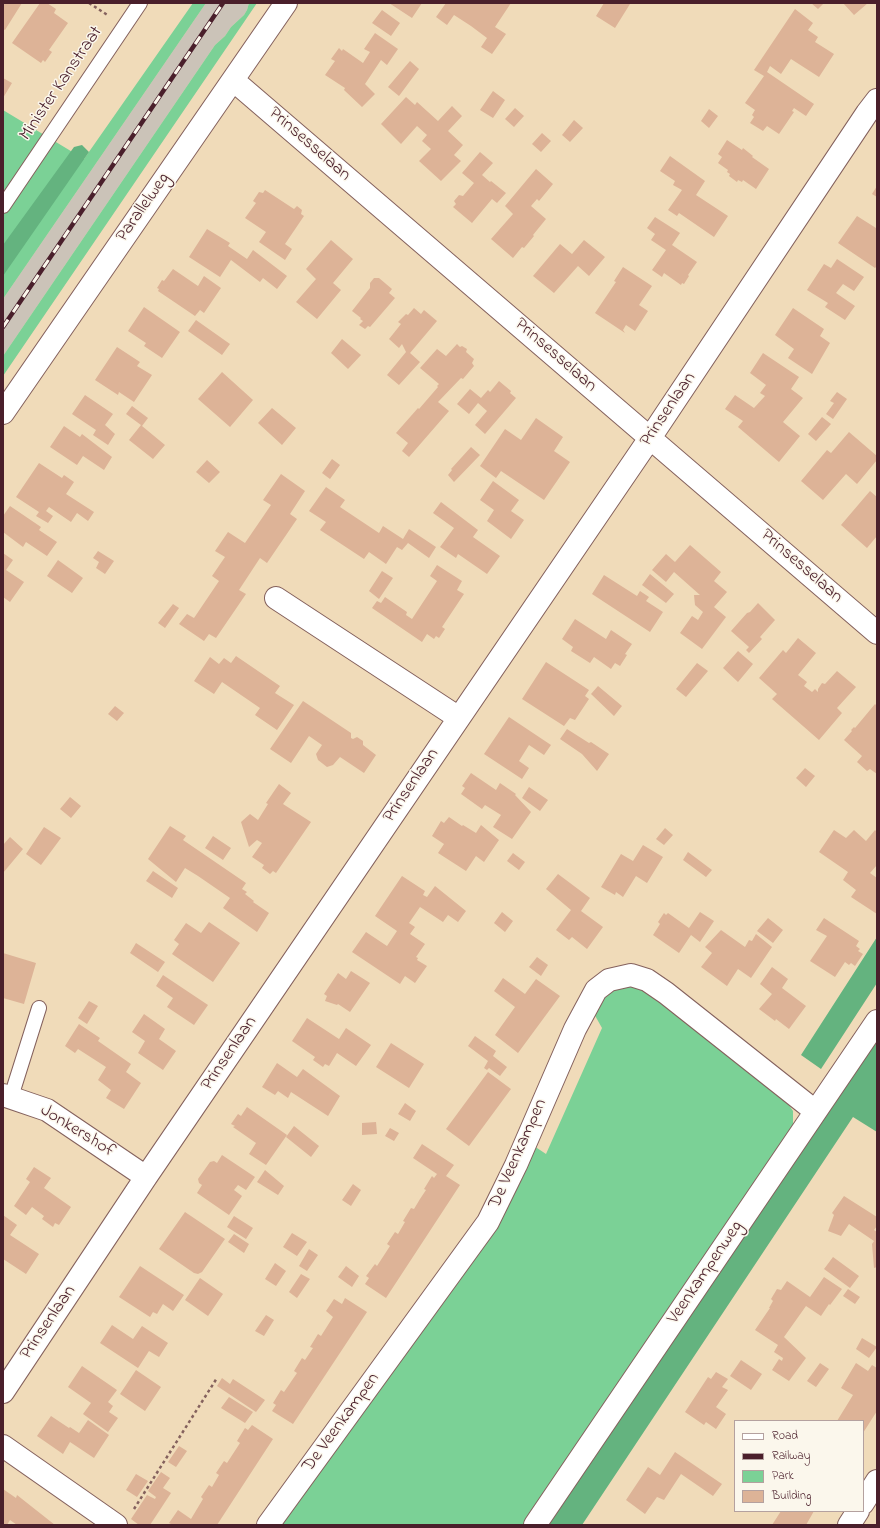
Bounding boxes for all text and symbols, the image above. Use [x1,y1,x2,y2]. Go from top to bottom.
street label: Minister Kanstraat [16,23,108,145]
street label: Prinsesselaan [263,103,355,187]
street label: Parallelweg [112,169,176,247]
street label: Prinsesselaan [509,314,601,398]
street label: Prinsenlaan [636,369,702,451]
street label: Prinsesselaan [755,525,847,609]
street label: Prinsenlaan [379,745,445,827]
street label: Prinsenlaan [197,1013,263,1095]
street label: De Veenkampen [485,1096,553,1212]
street label: Jonkershof [36,1101,118,1163]
street label: Veenkampenweg [664,1217,748,1329]
street label: Prinsenlaan [16,1282,82,1364]
street label: De Veenkampen [299,1369,385,1477]
legend [734,1420,864,1512]
text: Road [772,1427,798,1445]
text: Railway [772,1447,810,1465]
text: Park [772,1467,794,1485]
text: Building [772,1487,811,1505]

